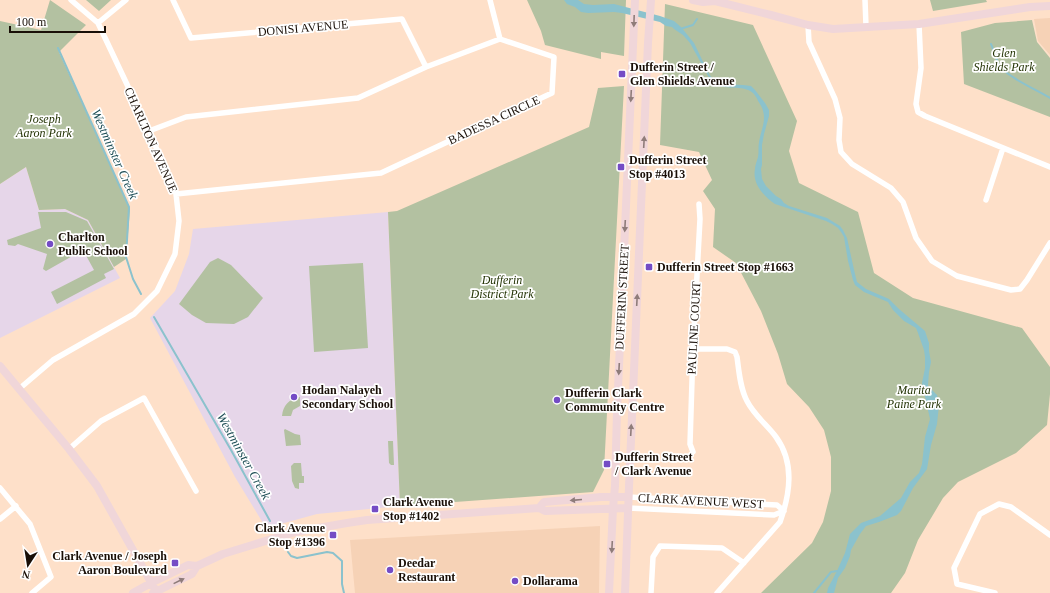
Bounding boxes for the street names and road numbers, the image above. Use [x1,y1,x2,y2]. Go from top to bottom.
street label: DONISI AVENUE [257,17,349,39]
street label: CHARLTON AVENUE [121,85,181,195]
street label: BADESSA CIRCLE [446,93,542,147]
street label: DUFFERIN STREET [612,243,632,350]
street label: PAULINE COURT [685,280,703,375]
street label: CLARK AVENUE WEST [638,491,765,511]

